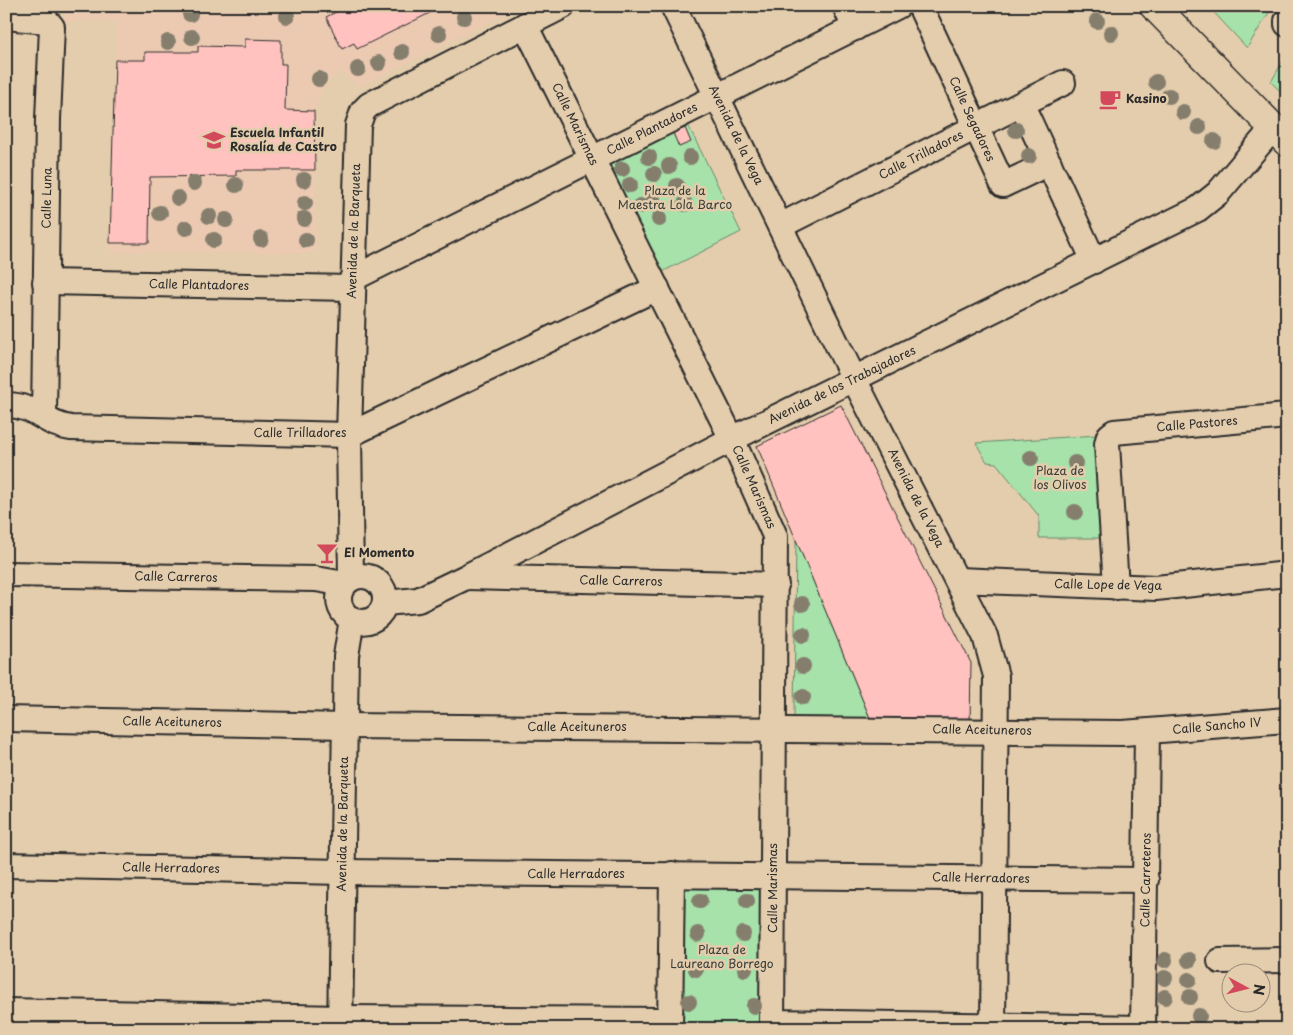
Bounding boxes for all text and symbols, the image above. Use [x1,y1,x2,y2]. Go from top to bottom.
street label: Calle Segadores [945,73,1001,165]
street label: Calle Marismas [548,79,604,168]
street label: Avenida de la Vega [705,82,769,188]
cafe icon: Kasino [1097,86,1123,112]
place label: Kasino [1126,89,1167,107]
street label: Calle Plantadores [603,97,701,159]
place label: Escuela Infantil Rosalía de Castro [230,123,337,155]
street label: Calle Trilladores [875,125,966,183]
school or university icon: Escuela Infantil Rosalía de Castro [201,127,227,153]
street label: Avenida de la Barqueta [342,163,364,299]
street label: Calle Luna [36,167,56,229]
park label: Plaza de la Maestra Lola Barco [618,181,733,213]
street label: Calle Plantadores [149,274,250,294]
street label: Avenida de los Trabajadores [765,340,919,428]
street label: Calle Pastores [1156,410,1239,436]
street label: Calle Trilladores [254,423,347,441]
street label: Calle Marismas [728,442,782,532]
street label: Avenida de la Vega [884,445,950,551]
park label: Plaza de los Olivos [1034,461,1087,493]
bar icon: El Momento [314,540,340,566]
place label: El Momento [344,543,414,561]
street label: Calle Carreros [134,566,218,586]
street label: Calle Carreros [579,570,663,590]
street label: Calle Lope de Vega [1054,574,1162,594]
street label: Calle Aceituneros [122,711,222,731]
street label: Calle Sancho IV [1172,712,1262,738]
street label: Calle Aceituneros [527,717,627,735]
street label: Calle Aceituneros [932,719,1032,739]
street label: Avenida de la Barqueta [332,756,352,892]
street label: Calle Carreteros [1135,832,1155,928]
street label: Calle Marismas [763,843,781,933]
street label: Calle Herradores [122,857,221,877]
street label: Calle Herradores [527,864,625,882]
street label: Calle Herradores [932,867,1031,887]
park label: Plaza de Laureano Borrego [670,940,774,972]
north arrow [1220,962,1270,1012]
text: N [1248,983,1270,996]

